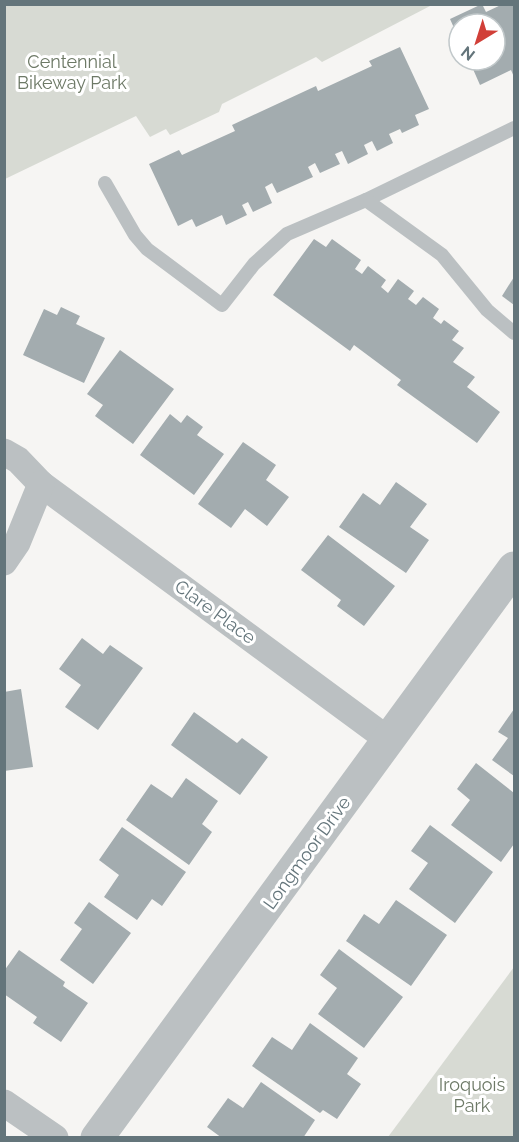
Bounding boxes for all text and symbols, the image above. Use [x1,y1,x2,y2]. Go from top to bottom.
north arrow [447,12,507,72]
text: N [457,42,479,65]
park label: Centennial Bikeway Park [17,51,127,93]
street label: Clare Place [171,575,260,648]
street label: Longmoor Drive [259,792,355,913]
park label: Iroquois Park [439,1074,505,1116]

